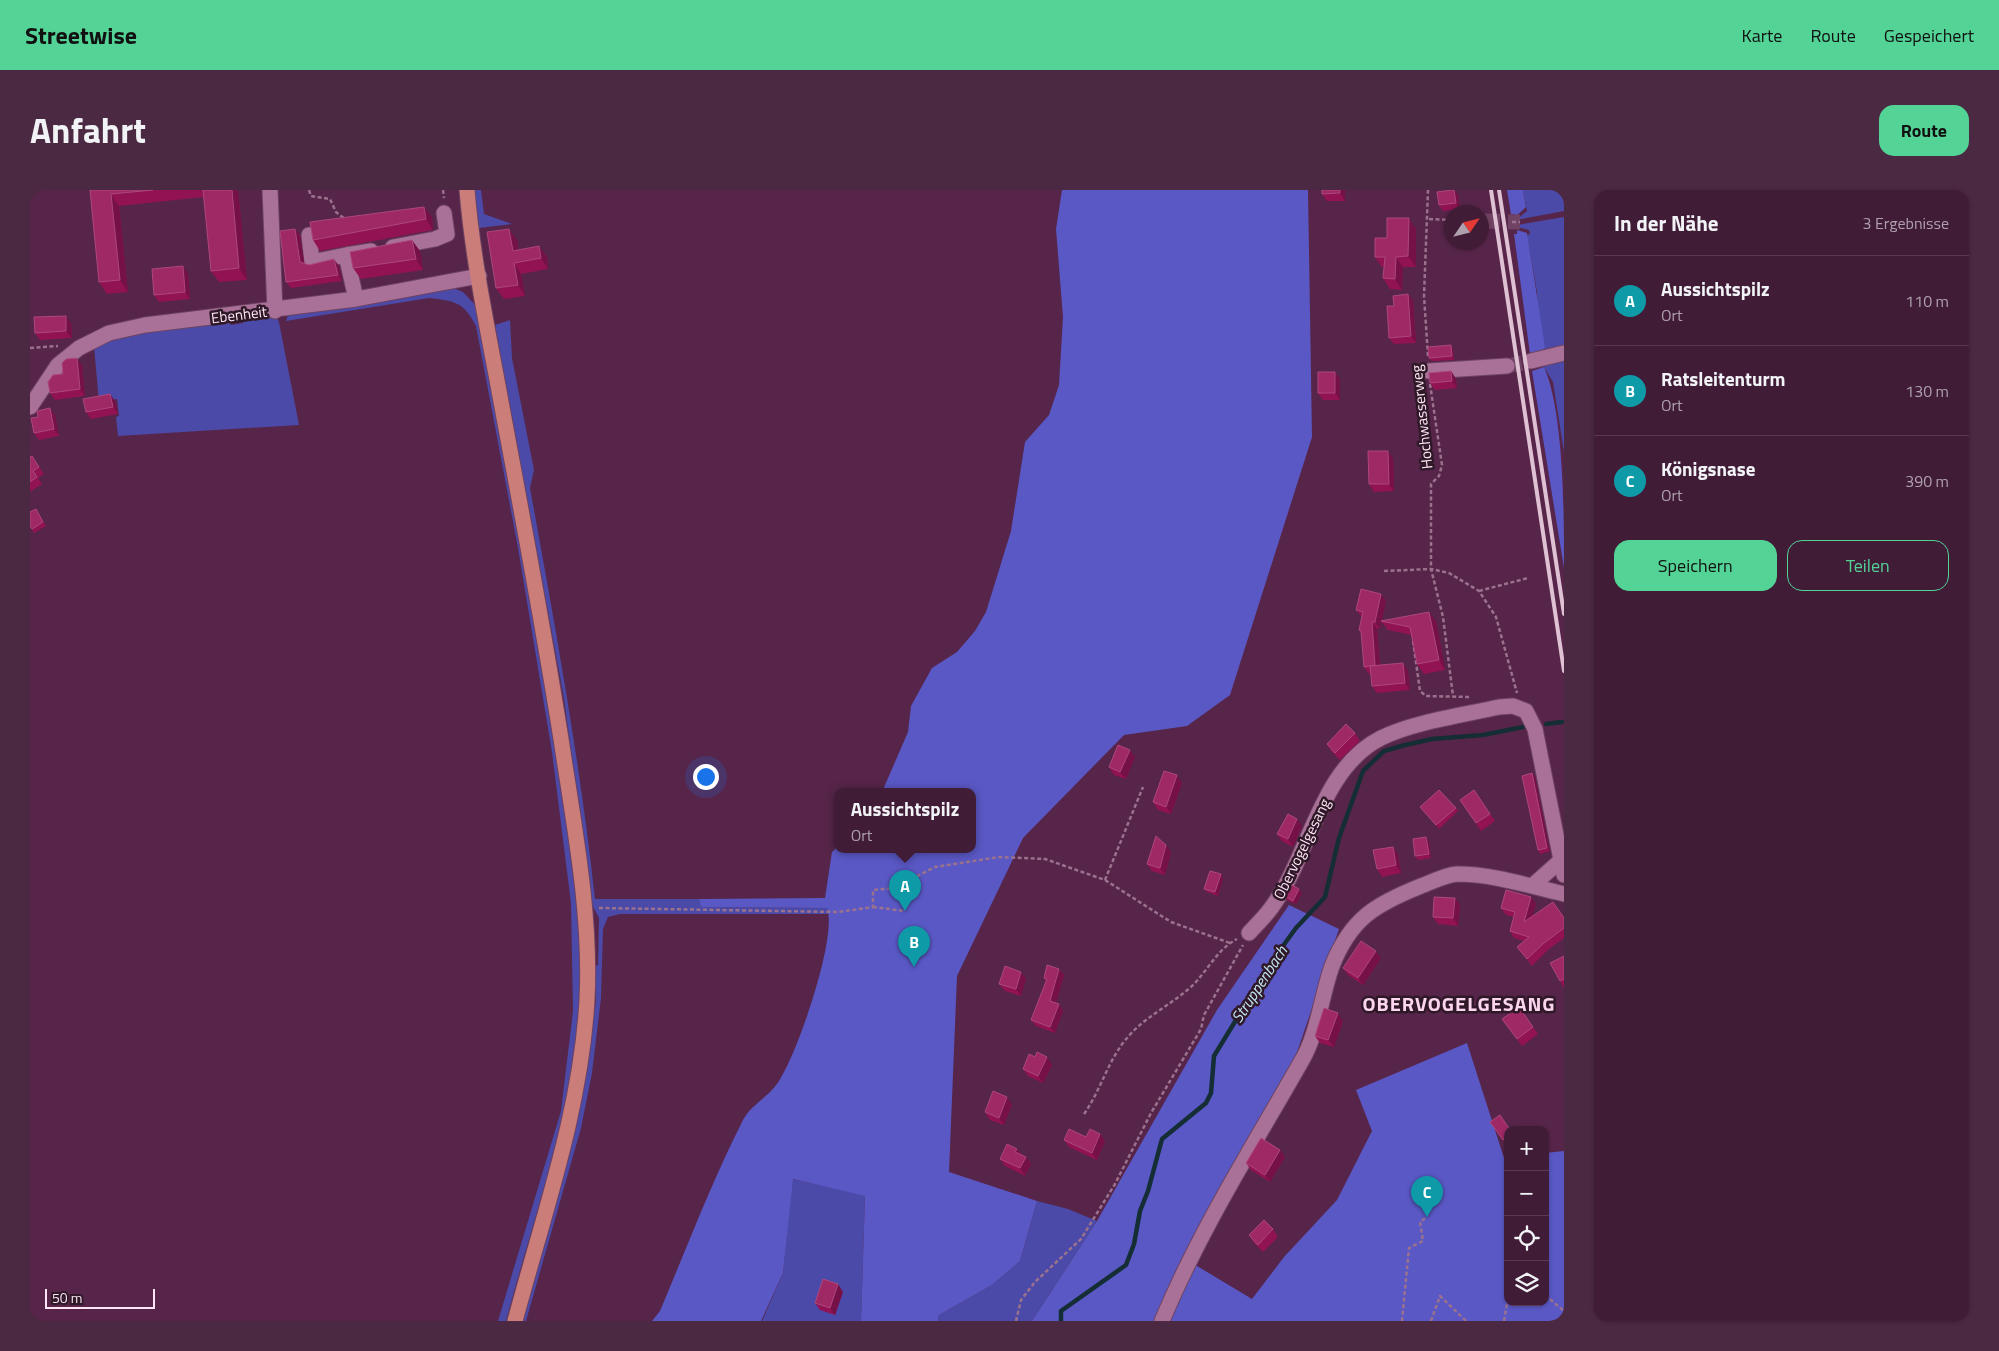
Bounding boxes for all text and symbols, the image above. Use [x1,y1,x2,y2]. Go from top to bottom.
text: Streetwise [25,17,137,53]
text: Karte [1741,22,1782,49]
text: Route [1810,22,1856,49]
text: Gespeichert [1884,22,1974,49]
text: Anfahrt [30,103,146,157]
button: Route [1879,105,1969,156]
north arrow [1444,205,1489,250]
text: In der Nähe [1614,207,1719,239]
text: 3 Ergebnisse [1862,211,1949,235]
text: Aussichtspilz [1661,274,1770,303]
text: A [1625,289,1635,313]
text: 110 m [1905,289,1949,313]
street label: Ebenheit [210,300,269,329]
text: Ort [1661,303,1683,327]
street label: Hochwasserweg [1405,363,1438,470]
text: Ratsleitenturm [1661,364,1786,393]
text: B [1625,379,1635,403]
text: 130 m [1905,379,1949,403]
text: Ort [1661,393,1683,417]
text: Königsnase [1661,454,1755,483]
text: C [1626,469,1634,493]
text: 390 m [1905,469,1949,493]
text: Ort [1661,483,1683,507]
button: Speichern [1614,540,1777,591]
button: Teilen [1787,540,1949,591]
your location [693,764,719,790]
popup [834,788,976,853]
text: Aussichtspilz [851,794,959,823]
street label: Obervogelgesang [1267,794,1336,903]
text: Ort [851,823,872,847]
pin: A [889,870,921,911]
pin: B [898,926,930,967]
water label: Struppenbach [1225,940,1294,1027]
district label: OBERVOGELGESANG [1362,988,1556,1019]
map controls [1504,1126,1549,1306]
button: + [1504,1126,1549,1171]
button: − [1504,1171,1549,1216]
pin: C [1411,1176,1443,1217]
button: locate [1504,1216,1549,1261]
button: layers [1504,1261,1549,1306]
scale bar [45,1286,155,1309]
text: 50 m [52,1287,82,1308]

